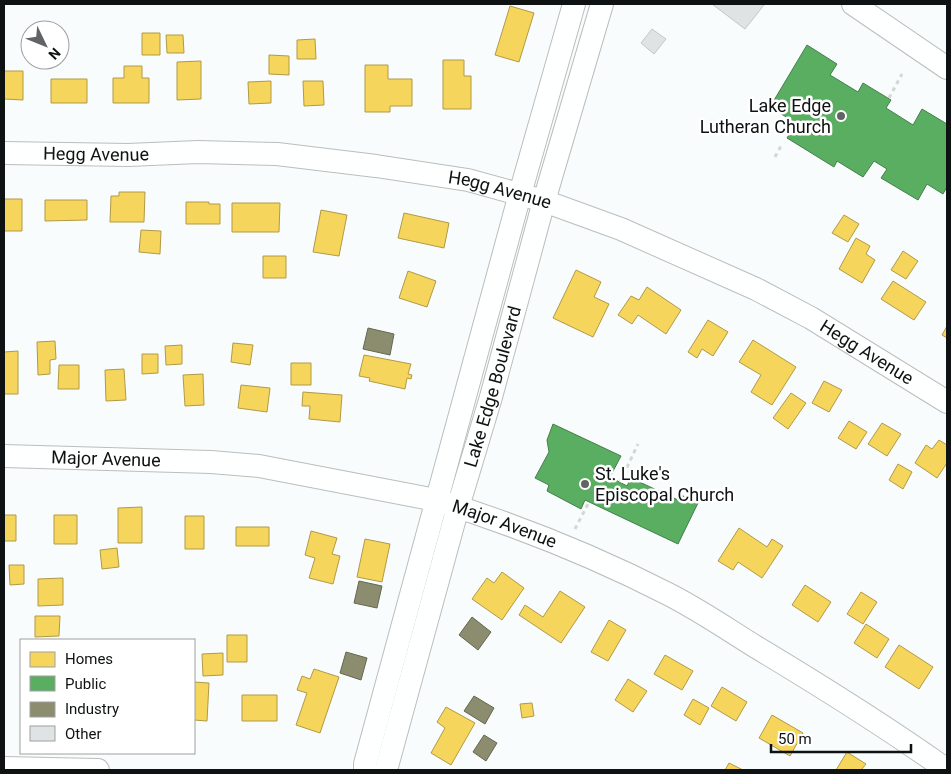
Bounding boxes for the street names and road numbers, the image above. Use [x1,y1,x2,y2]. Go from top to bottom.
street label: Hegg Avenue [43,143,149,165]
street label: Hegg Avenue [447,166,555,213]
street label: Lake Edge Boulevard [460,304,525,470]
street label: Hegg Avenue [816,315,918,389]
street label: Major Avenue [51,446,161,471]
street label: Major Avenue [450,495,560,552]

